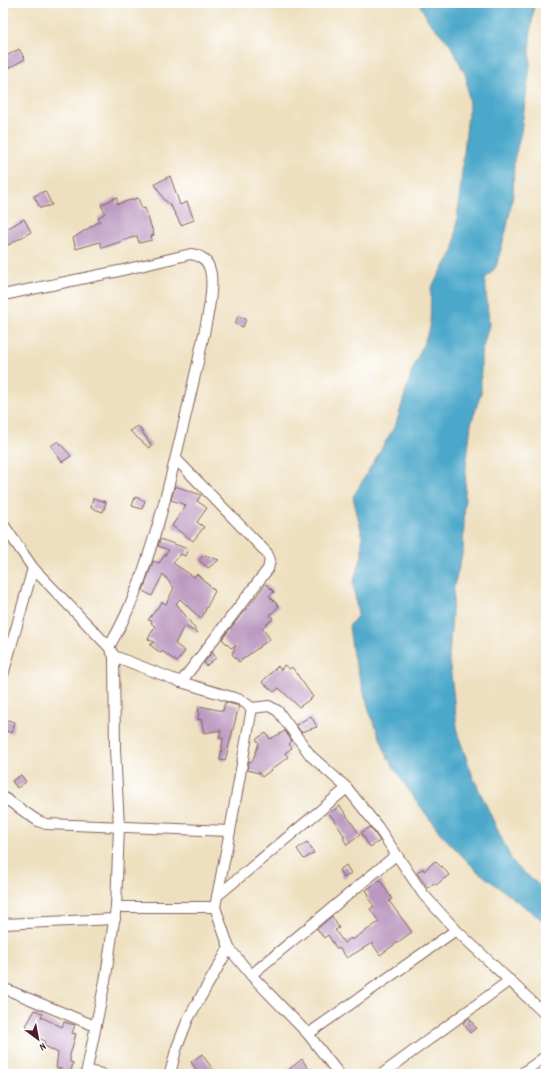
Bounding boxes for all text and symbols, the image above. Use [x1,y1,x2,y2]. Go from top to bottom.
north arrow [18,1019,58,1059]
text: N [35,1038,49,1054]

